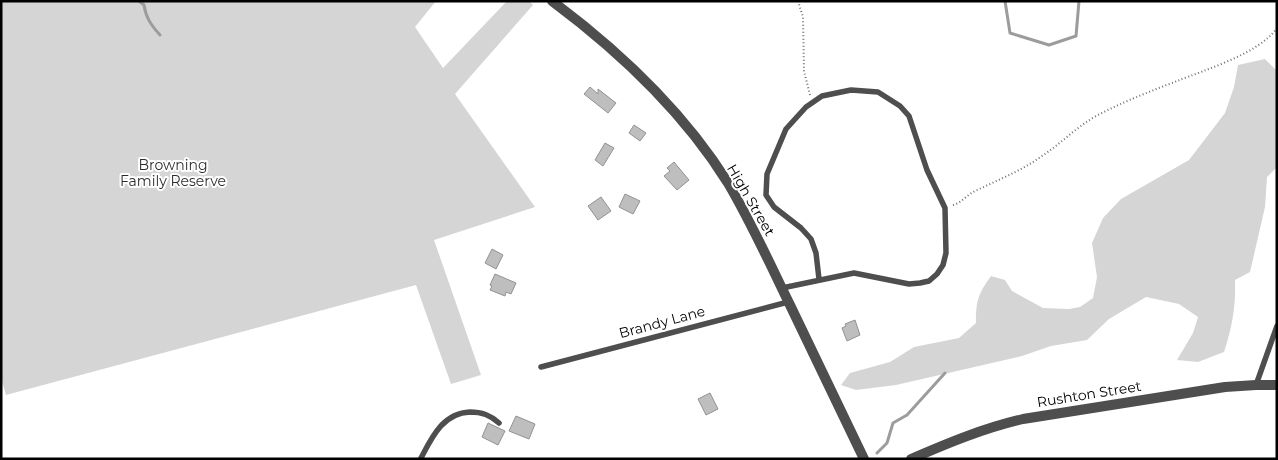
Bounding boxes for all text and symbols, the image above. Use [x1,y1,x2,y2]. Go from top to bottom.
park label: Browning Family Reserve [120,156,226,190]
street label: High Street [723,161,779,239]
street label: Brandy Lane [617,302,707,342]
street label: Rushton Street [1035,377,1143,411]

